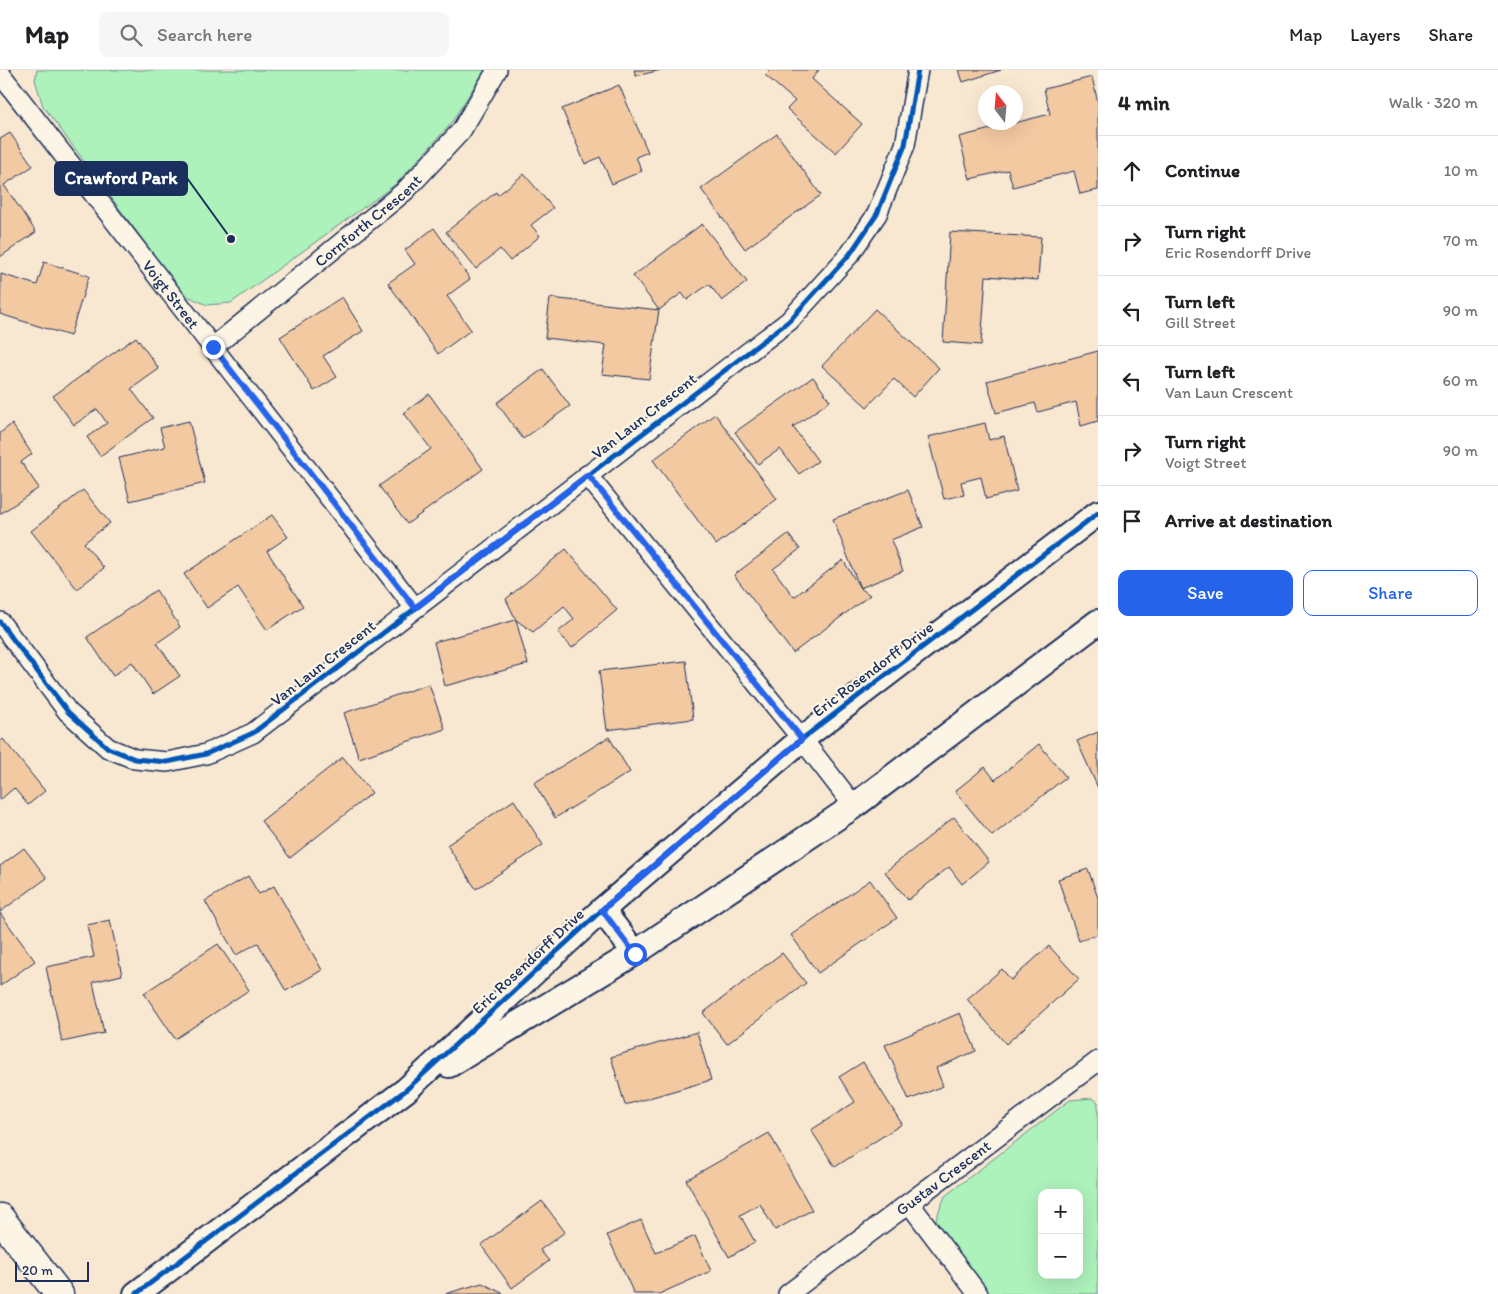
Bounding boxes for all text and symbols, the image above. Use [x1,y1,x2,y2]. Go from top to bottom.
search box [99,12,449,57]
text: Map [25,20,69,49]
icon: search [117,21,145,49]
text: Search here [157,23,252,46]
text: Map [1289,24,1322,46]
text: Layers [1350,24,1400,46]
text: Share [1428,24,1473,46]
north arrow [978,85,1023,130]
text: 4 min [1118,90,1170,115]
text: Walk · 320 m [1389,93,1478,112]
icon: ahead [1118,157,1146,185]
text: Continue [1165,159,1240,182]
text: 10 m [1444,161,1478,180]
callout: Crawford Park [55,162,187,195]
text: Crawford Park [64,167,178,189]
street label: Cornforth Crescent [310,170,425,270]
text: Turn right [1165,220,1246,243]
icon: right [1118,227,1146,255]
text: 70 m [1443,231,1478,250]
text: Eric Rosendorff Drive [1165,243,1311,262]
street label: Voigt Street [139,256,204,332]
text: Turn left [1165,290,1235,313]
icon: left [1118,297,1146,325]
text: 90 m [1443,301,1478,320]
text: Gill Street [1165,313,1235,332]
route end [202,336,225,359]
text: Turn left [1165,360,1235,383]
icon: left [1118,367,1146,395]
street label: Van Laun Crescent [588,369,700,463]
text: 60 m [1443,371,1478,390]
text: Van Laun Crescent [1165,383,1293,402]
text: Turn right [1165,430,1246,453]
icon: right [1118,437,1146,465]
text: 90 m [1443,441,1478,460]
text: Voigt Street [1165,453,1246,472]
icon: arrive [1118,507,1146,535]
text: Arrive at destination [1165,509,1332,532]
button: Save [1118,570,1293,616]
button: Share [1303,570,1478,616]
street label: Van Laun Crescent [267,616,379,710]
street label: Eric Rosendorff Drive [809,617,937,721]
street label: Eric Rosendorff Drive [468,904,588,1018]
route start [624,943,647,966]
street label: Gustav Crescent [892,1136,994,1219]
map controls [1038,1189,1083,1279]
button: + [1038,1189,1083,1234]
button: − [1038,1234,1083,1279]
scale bar [15,1259,89,1282]
text: 20 m [22,1262,53,1279]

